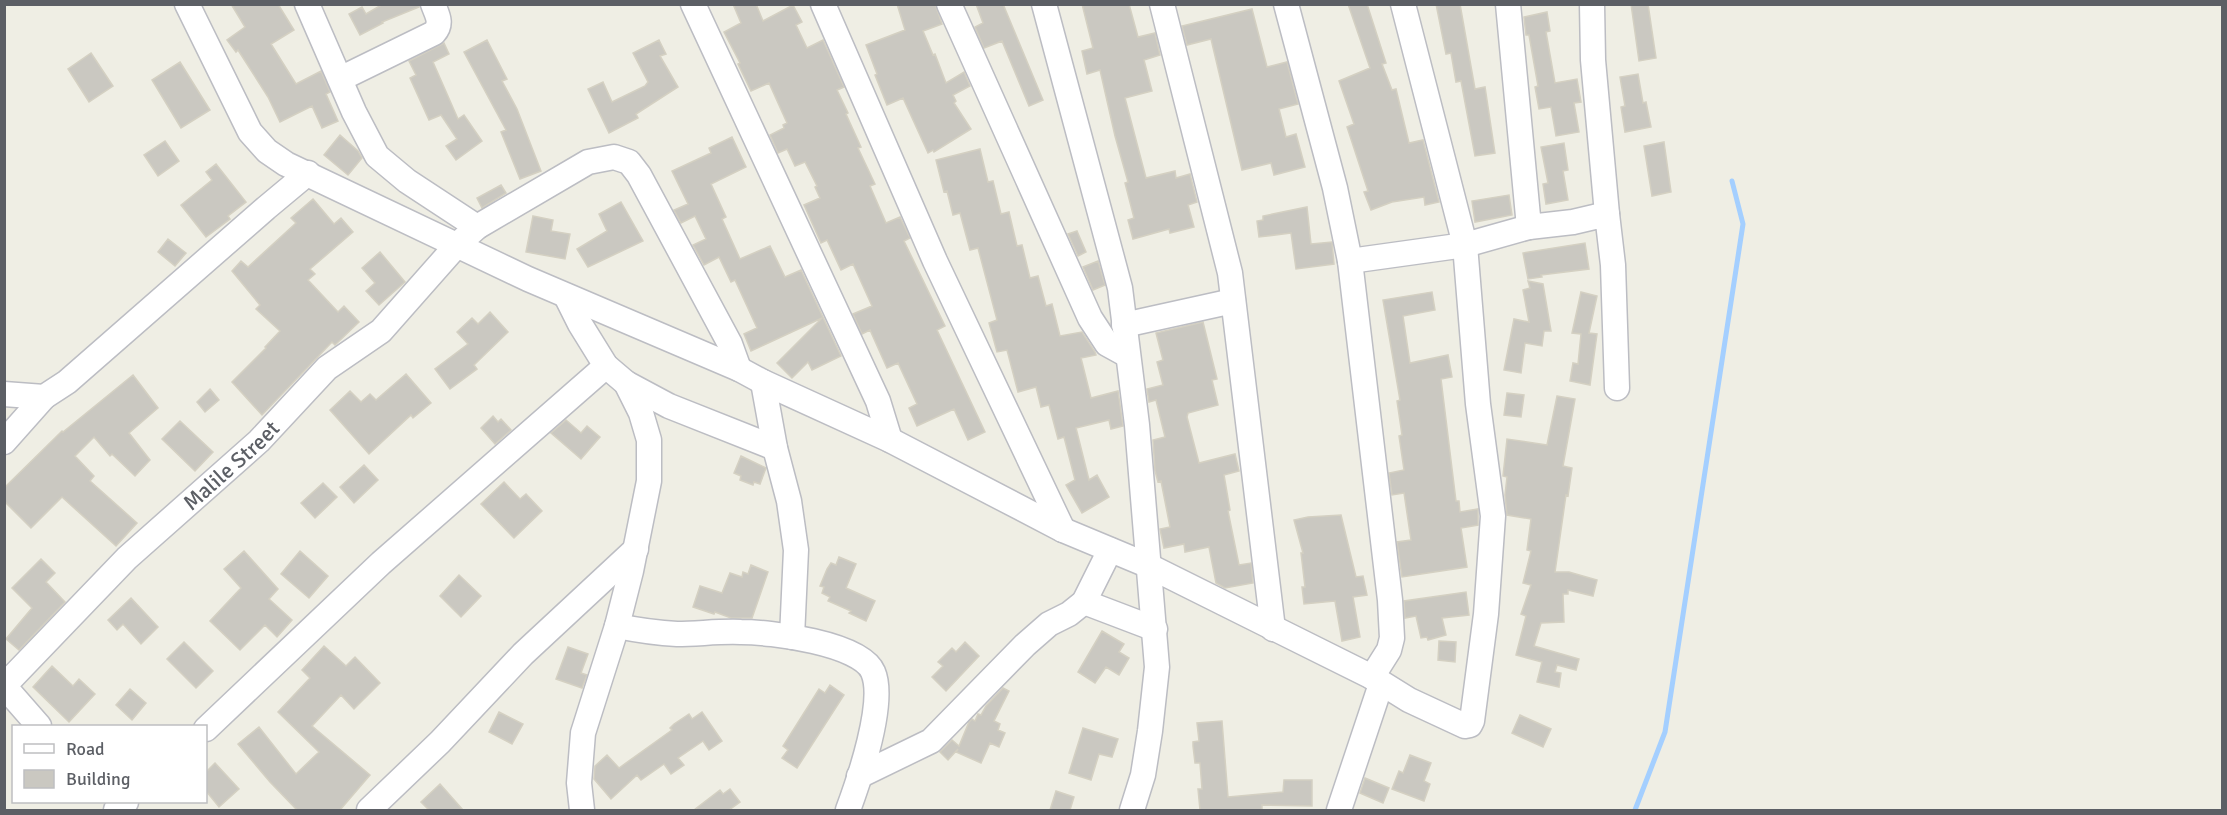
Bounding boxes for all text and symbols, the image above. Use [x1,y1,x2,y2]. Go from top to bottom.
street label: Malile Street [177,415,285,516]
legend [12,725,207,803]
text: Road [66,738,105,760]
text: Building [66,768,130,790]

